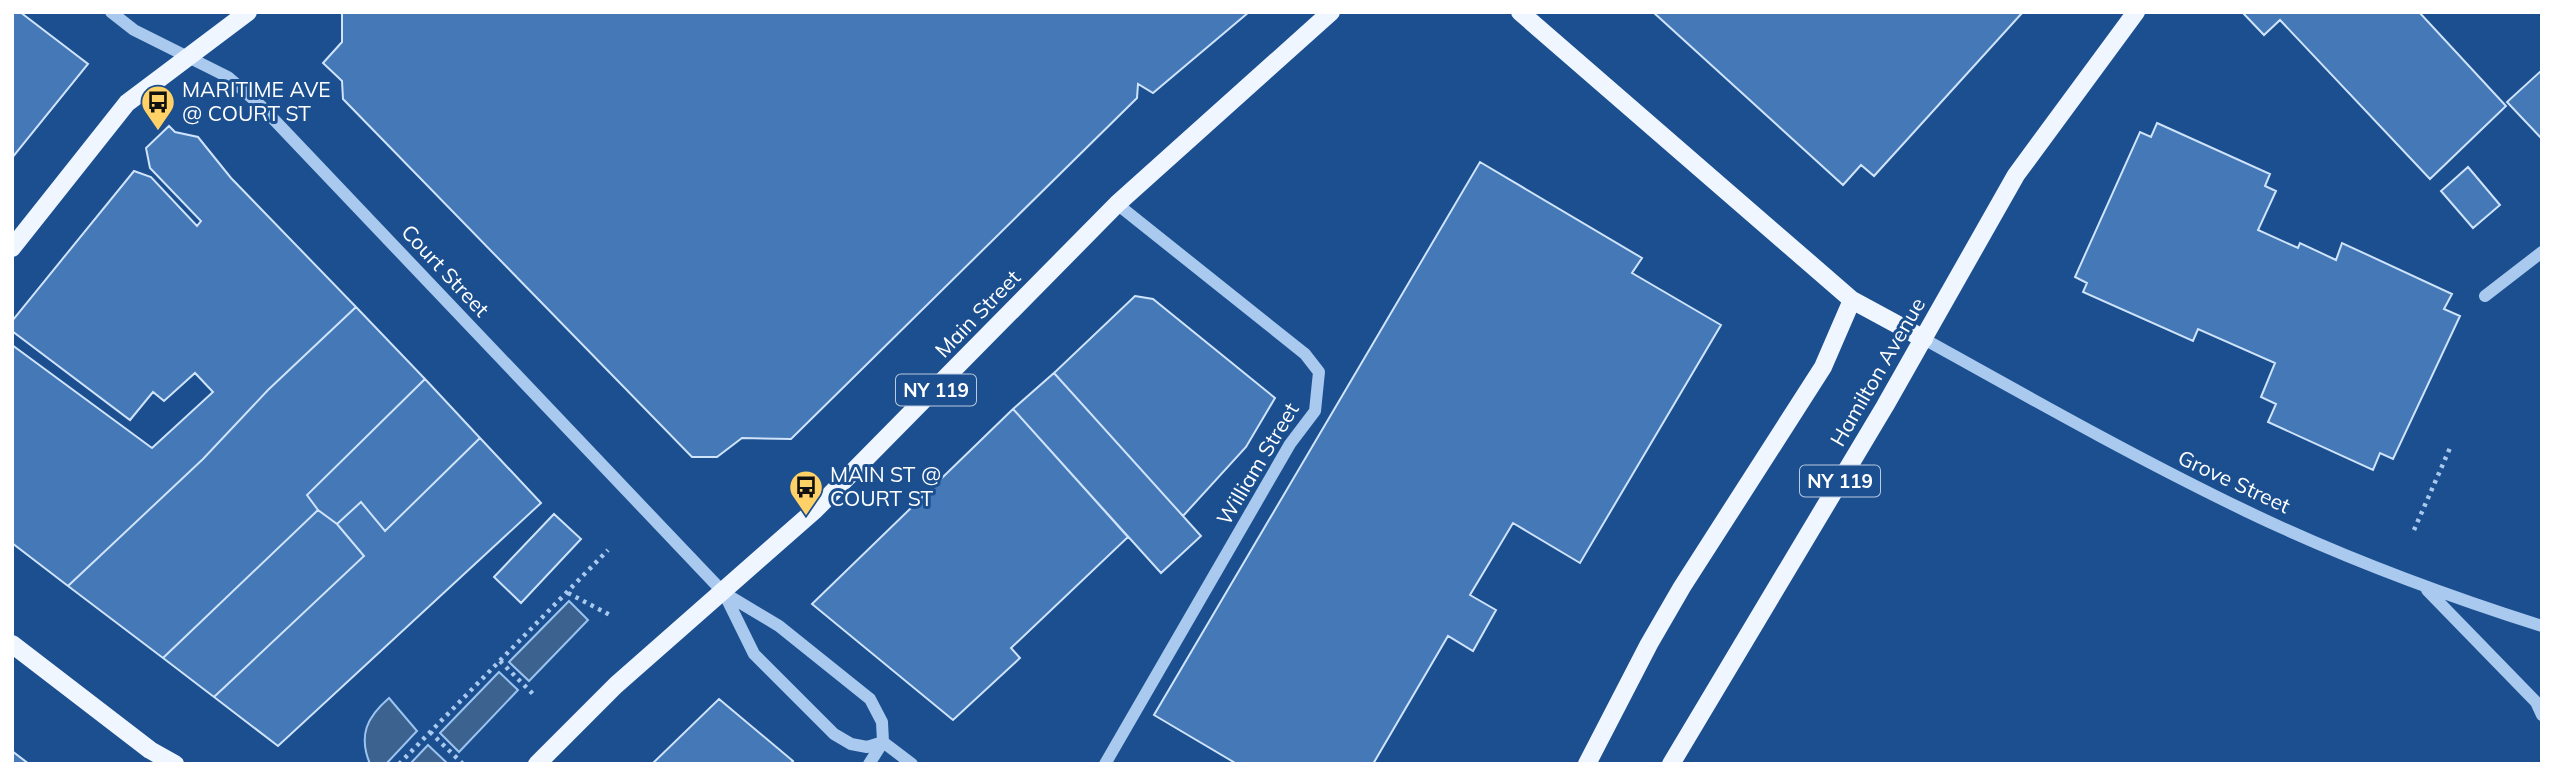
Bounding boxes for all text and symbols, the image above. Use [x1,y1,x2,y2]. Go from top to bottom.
place label: MARITIME AVE @ COURT ST [182,76,331,126]
bus stop icon: MARITIME AVE @ COURT ST [139,83,177,132]
street label: Court Street [396,219,495,322]
street label: Main Street [929,264,1025,362]
street label: Hamilton Avenue [1824,293,1930,450]
road number: NY 119 [896,374,976,406]
street label: William Street [1210,398,1304,529]
street label: Grove Street [2174,444,2295,518]
place label: MAIN ST @ COURT ST [830,461,941,511]
road number: NY 119 [1800,466,1880,496]
bus stop icon: MAIN ST @ COURT ST [787,468,825,517]

